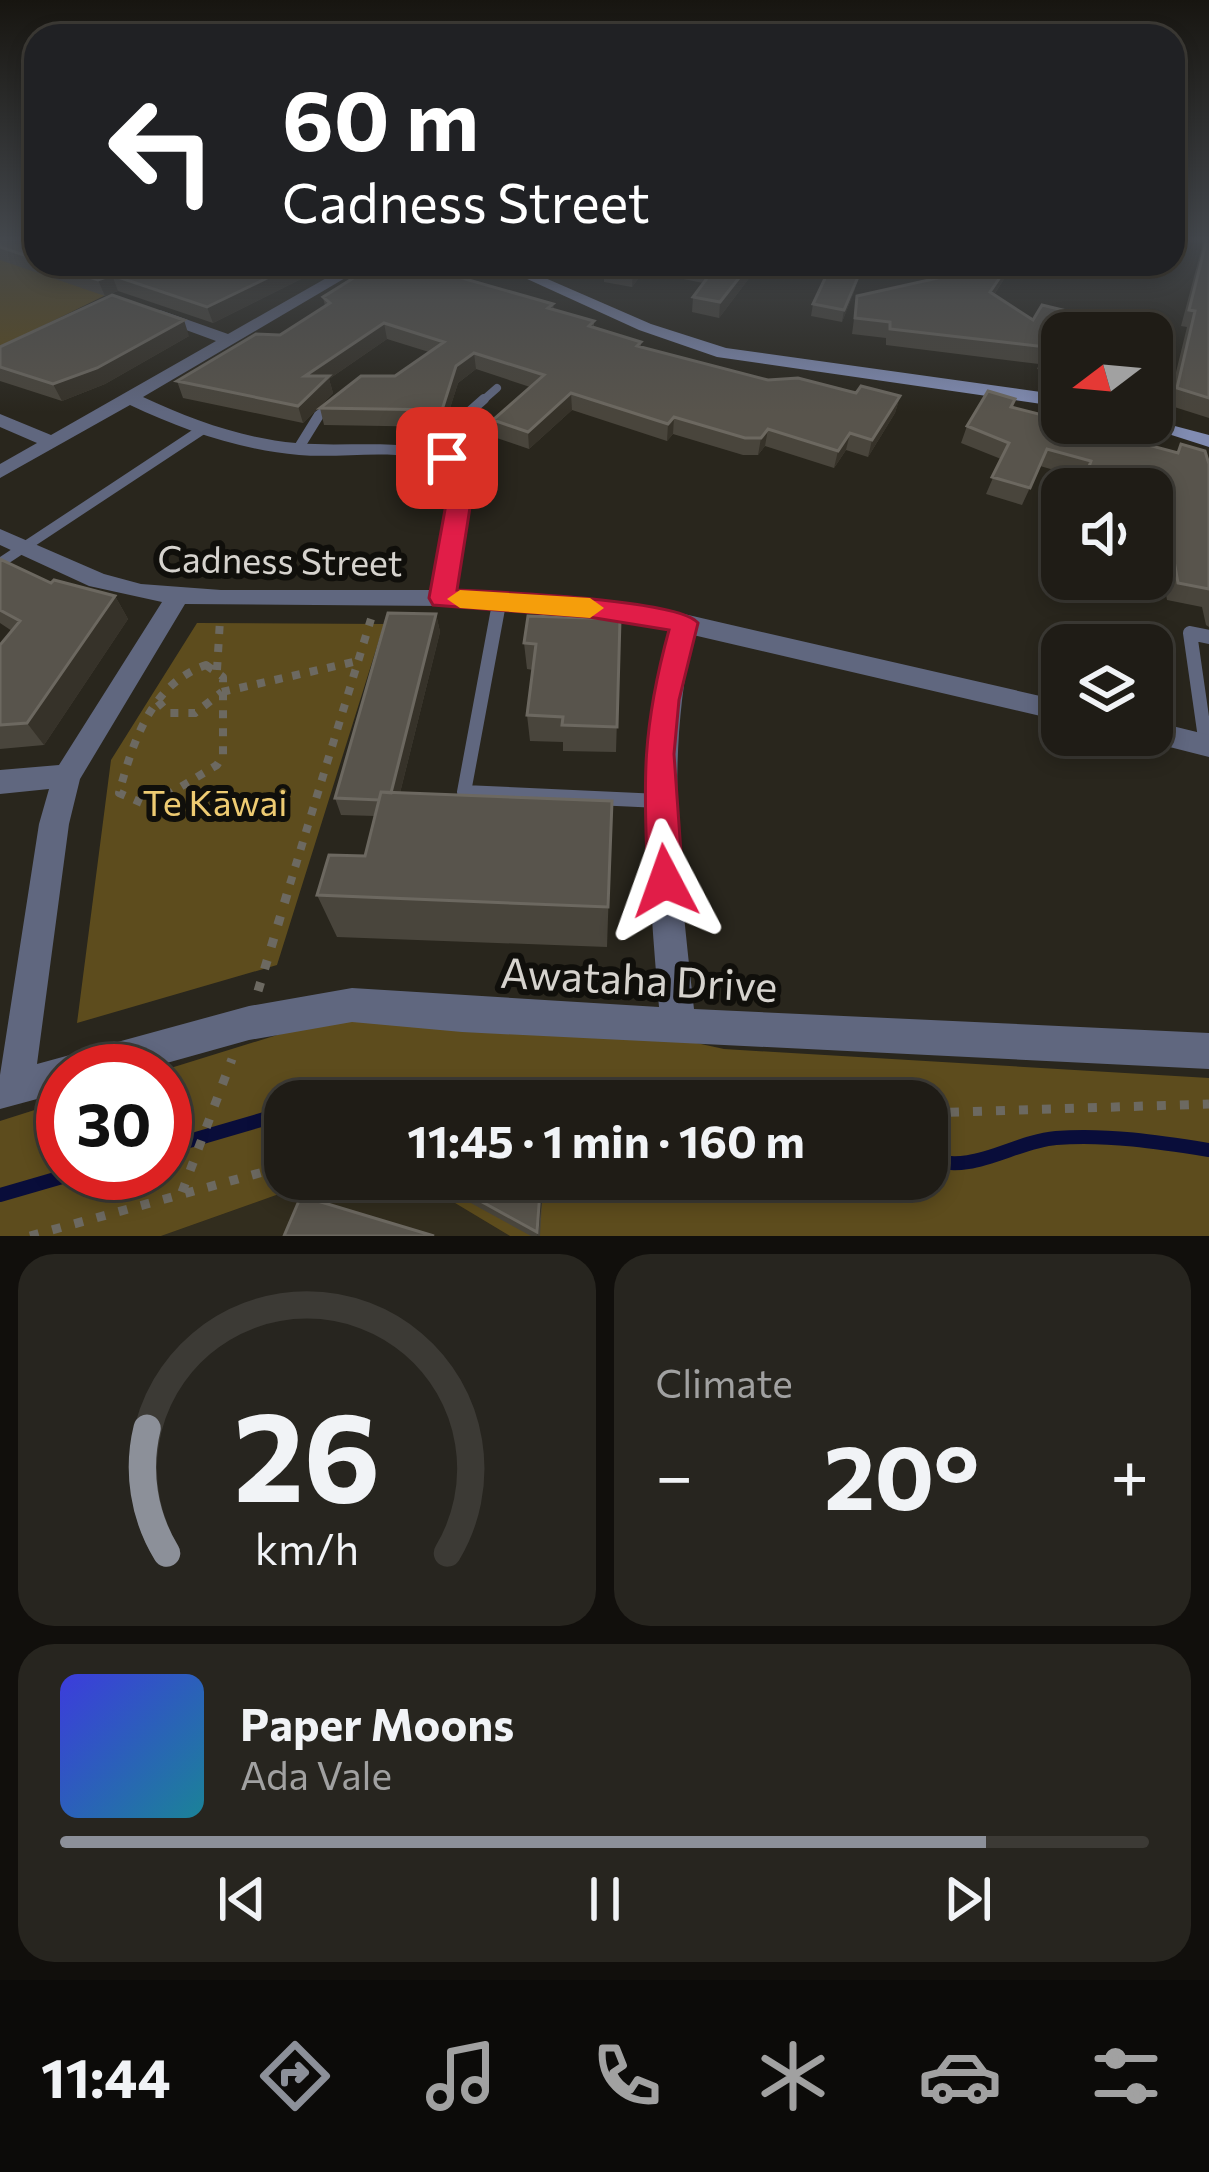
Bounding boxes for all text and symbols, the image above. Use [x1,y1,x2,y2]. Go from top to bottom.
text: 60 m [282,66,479,168]
icon: left [84,72,240,228]
text: Cadness Street [282,168,650,234]
north arrow [1041,312,1173,444]
map controls [1041,312,1173,756]
pin [396,407,498,509]
icon: arrive [414,425,480,491]
button: sound [1041,468,1173,600]
street label: Cadness Street [157,535,403,583]
button: layers [1041,624,1173,756]
park label: Te Kāwai [142,779,288,823]
position arrow [602,818,728,944]
street label: Awataha Drive [499,945,779,1011]
speed limit sign: 30 [36,1044,192,1200]
text: 11:45 · 1 min · 160 m [407,1112,805,1167]
text: Climate [656,1358,793,1406]
text: 26 [233,1375,380,1528]
text: 20° [824,1418,979,1529]
text: − [656,1433,693,1514]
text: + [1110,1433,1149,1514]
text: km/h [255,1521,359,1574]
text: Paper Moons [240,1695,514,1750]
text: Ada Vale [240,1750,392,1798]
icon: previous [209,1866,275,1932]
icon: pause [572,1866,638,1932]
icon: next [935,1866,1001,1932]
icon: directions [253,2034,337,2118]
icon: music [419,2034,503,2118]
icon: phone [585,2034,669,2118]
icon: climate [751,2034,835,2118]
icon: car [918,2034,1002,2118]
icon: filters [1084,2034,1168,2118]
text: 11:44 [41,2043,171,2109]

